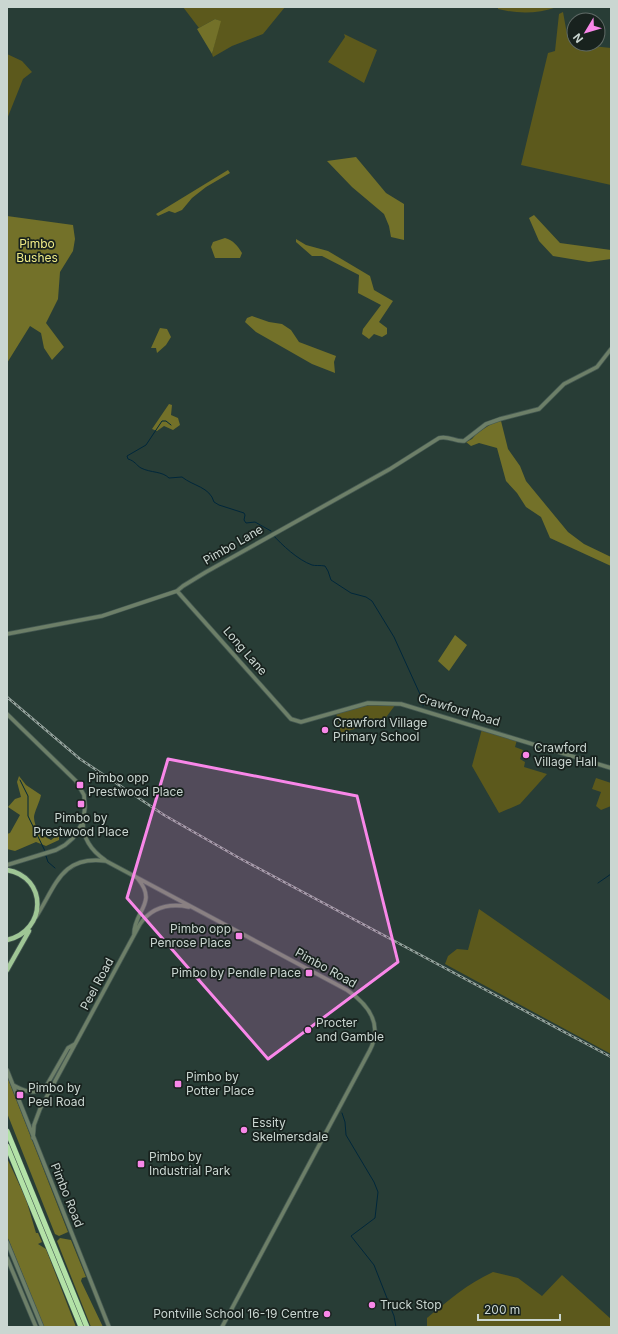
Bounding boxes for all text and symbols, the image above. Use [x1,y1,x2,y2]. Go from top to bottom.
north arrow [566,12,606,52]
text: N [570,31,586,46]
park label: Pimbo Bushes [16,236,58,265]
street label: Pimbo Lane [200,521,265,568]
street label: Long Lane [220,623,271,678]
street label: Crawford Road [416,690,502,729]
place label: Crawford Village Primary School [333,715,427,744]
marker: Crawford Village Primary School [320,725,330,735]
place label: Crawford Village Hall [534,740,597,769]
marker: Crawford Village Hall [521,750,531,760]
place label: Pimbo opp Prestwood Place [88,770,183,799]
marker: Pimbo opp Prestwood Place [75,780,85,790]
marker: Pimbo by Prestwood Place [76,799,86,809]
place label: Pimbo by Prestwood Place [33,810,129,839]
place label: Pimbo opp Penrose Place [150,921,231,950]
marker: Pimbo opp Penrose Place [234,931,244,941]
street label: Pimbo Road [293,945,360,991]
street label: Peel Road [77,955,117,1012]
place label: Pimbo by Pendle Place [171,965,301,980]
marker: Pimbo by Pendle Place [304,968,314,978]
place label: Procter and Gamble [316,1015,384,1044]
marker: Procter and Gamble [303,1025,313,1035]
place label: Pimbo by Potter Place [186,1069,254,1098]
marker: Pimbo by Potter Place [173,1079,183,1089]
place label: Pimbo by Peel Road [28,1080,85,1109]
marker: Pimbo by Peel Road [15,1090,25,1100]
place label: Essity Skelmersdale [252,1115,328,1144]
marker: Essity Skelmersdale [239,1125,249,1135]
place label: Pimbo by Industrial Park [149,1149,231,1178]
marker: Pimbo by Industrial Park [136,1159,146,1169]
street label: Pimbo Road [48,1161,87,1229]
scale bar [478,1296,560,1322]
place label: Truck Stop [380,1297,442,1312]
marker: Truck Stop [367,1300,377,1310]
text: 200 m [484,1302,520,1317]
place label: Pontville School 16-19 Centre [153,1306,319,1321]
marker: Pontville School 16-19 Centre [322,1309,332,1319]

